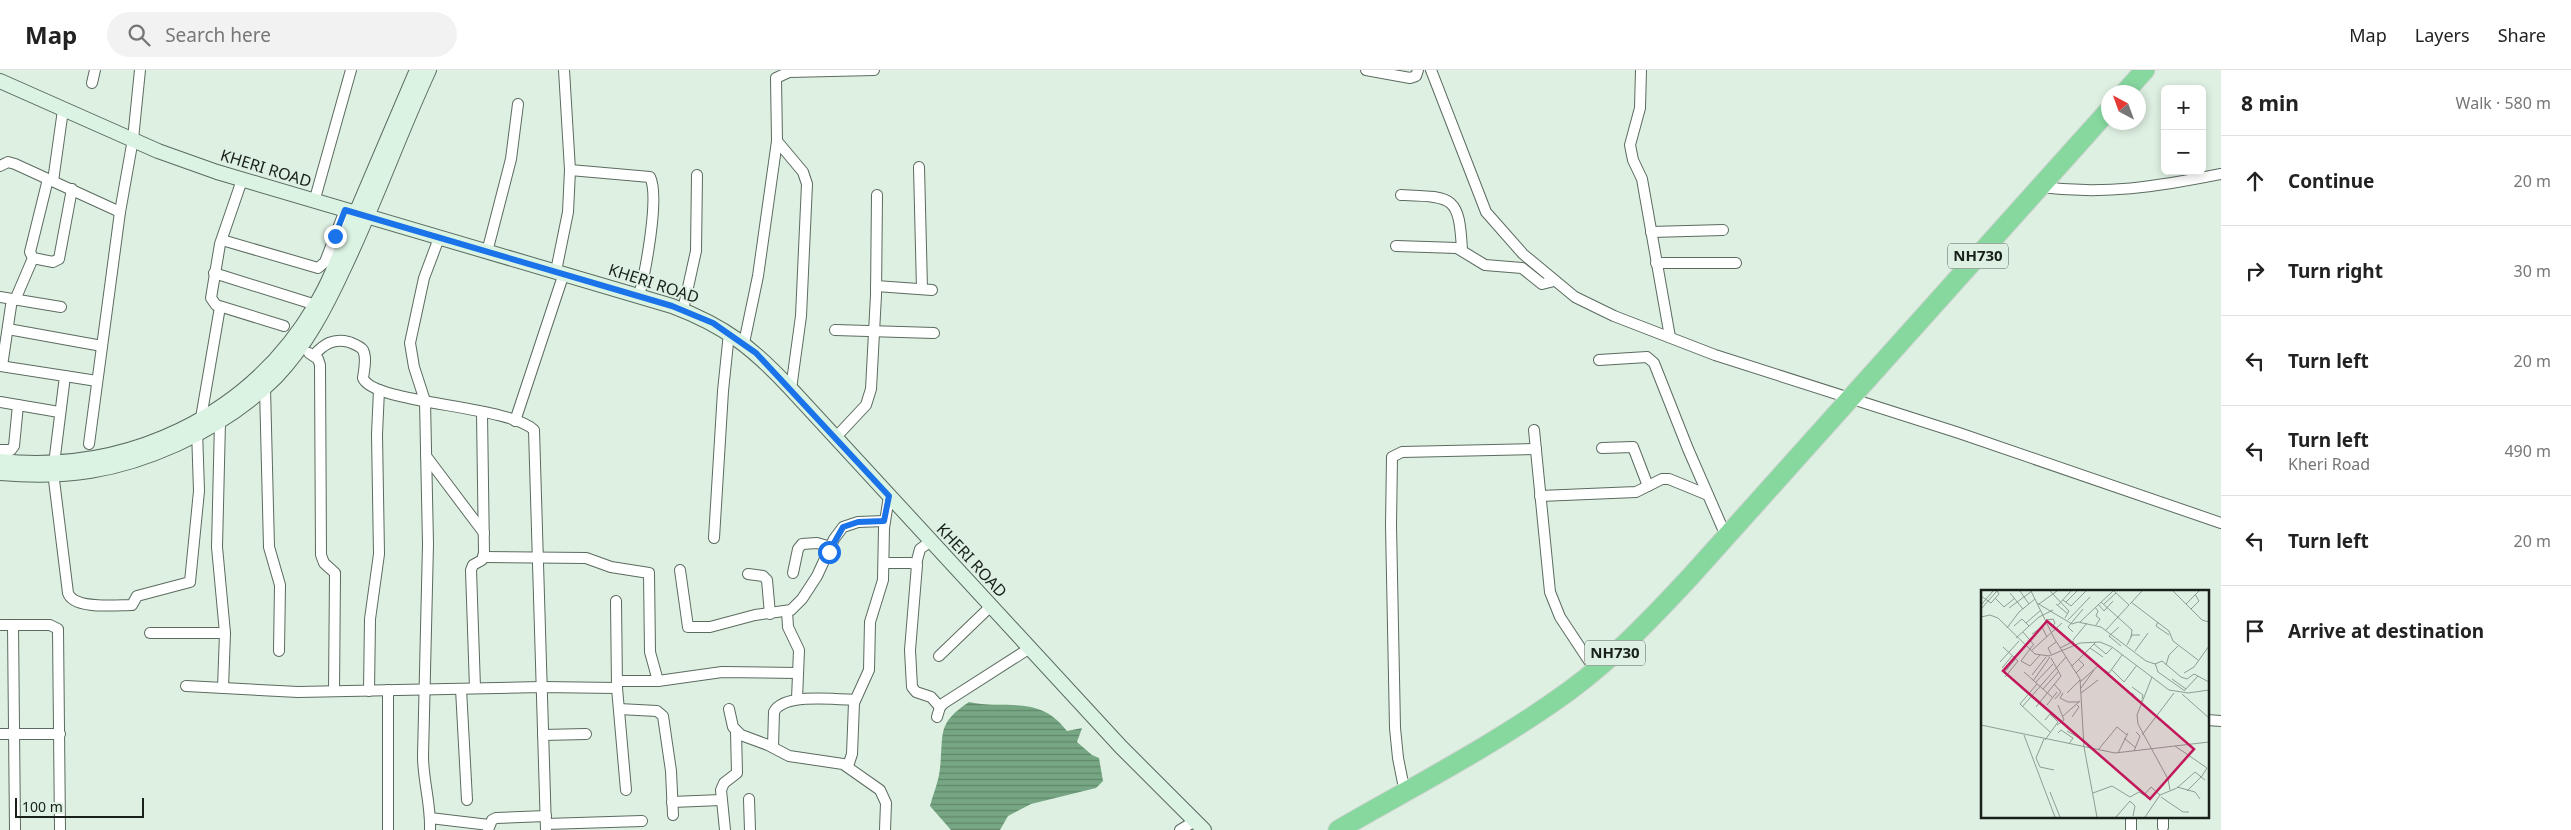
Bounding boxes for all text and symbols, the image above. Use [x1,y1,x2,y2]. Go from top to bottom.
search box [107,12,457,57]
text: Map [25,18,77,51]
icon: search [125,21,153,49]
text: Search here [165,22,271,48]
text: Map [2349,23,2387,47]
text: Layers [2415,23,2470,47]
text: Share [2498,23,2546,47]
north arrow [2101,85,2146,130]
map controls [2161,85,2206,175]
button: + [2161,85,2206,130]
text: 8 min [2241,89,2299,117]
text: Walk · 580 m [2456,92,2551,114]
button: − [2161,130,2206,175]
street label: KHERI ROAD [218,144,314,192]
icon: ahead [2241,167,2269,195]
text: Continue [2288,168,2374,194]
text: 20 m [2514,170,2551,192]
route end [324,225,347,248]
road number: NH730 [1948,244,2008,268]
icon: right [2241,257,2269,285]
street label: KHERI ROAD [606,258,702,308]
text: Turn right [2288,258,2383,284]
text: 30 m [2514,260,2551,282]
icon: left [2241,347,2269,375]
text: Turn left [2288,348,2369,374]
text: 20 m [2514,350,2551,372]
text: Turn left [2288,427,2369,453]
icon: left [2241,437,2269,465]
text: 490 m [2504,440,2551,462]
text: Kheri Road [2288,453,2370,475]
street label: KHERI ROAD [932,518,1012,602]
icon: left [2241,527,2269,555]
text: Turn left [2288,528,2369,554]
text: 20 m [2514,530,2551,552]
route start [818,541,841,564]
inset map [1981,590,2208,818]
icon: arrive [2241,617,2269,645]
text: Arrive at destination [2288,618,2484,644]
road number: NH730 [1585,640,1645,666]
scale bar [15,795,144,818]
text: 100 m [22,797,63,816]

